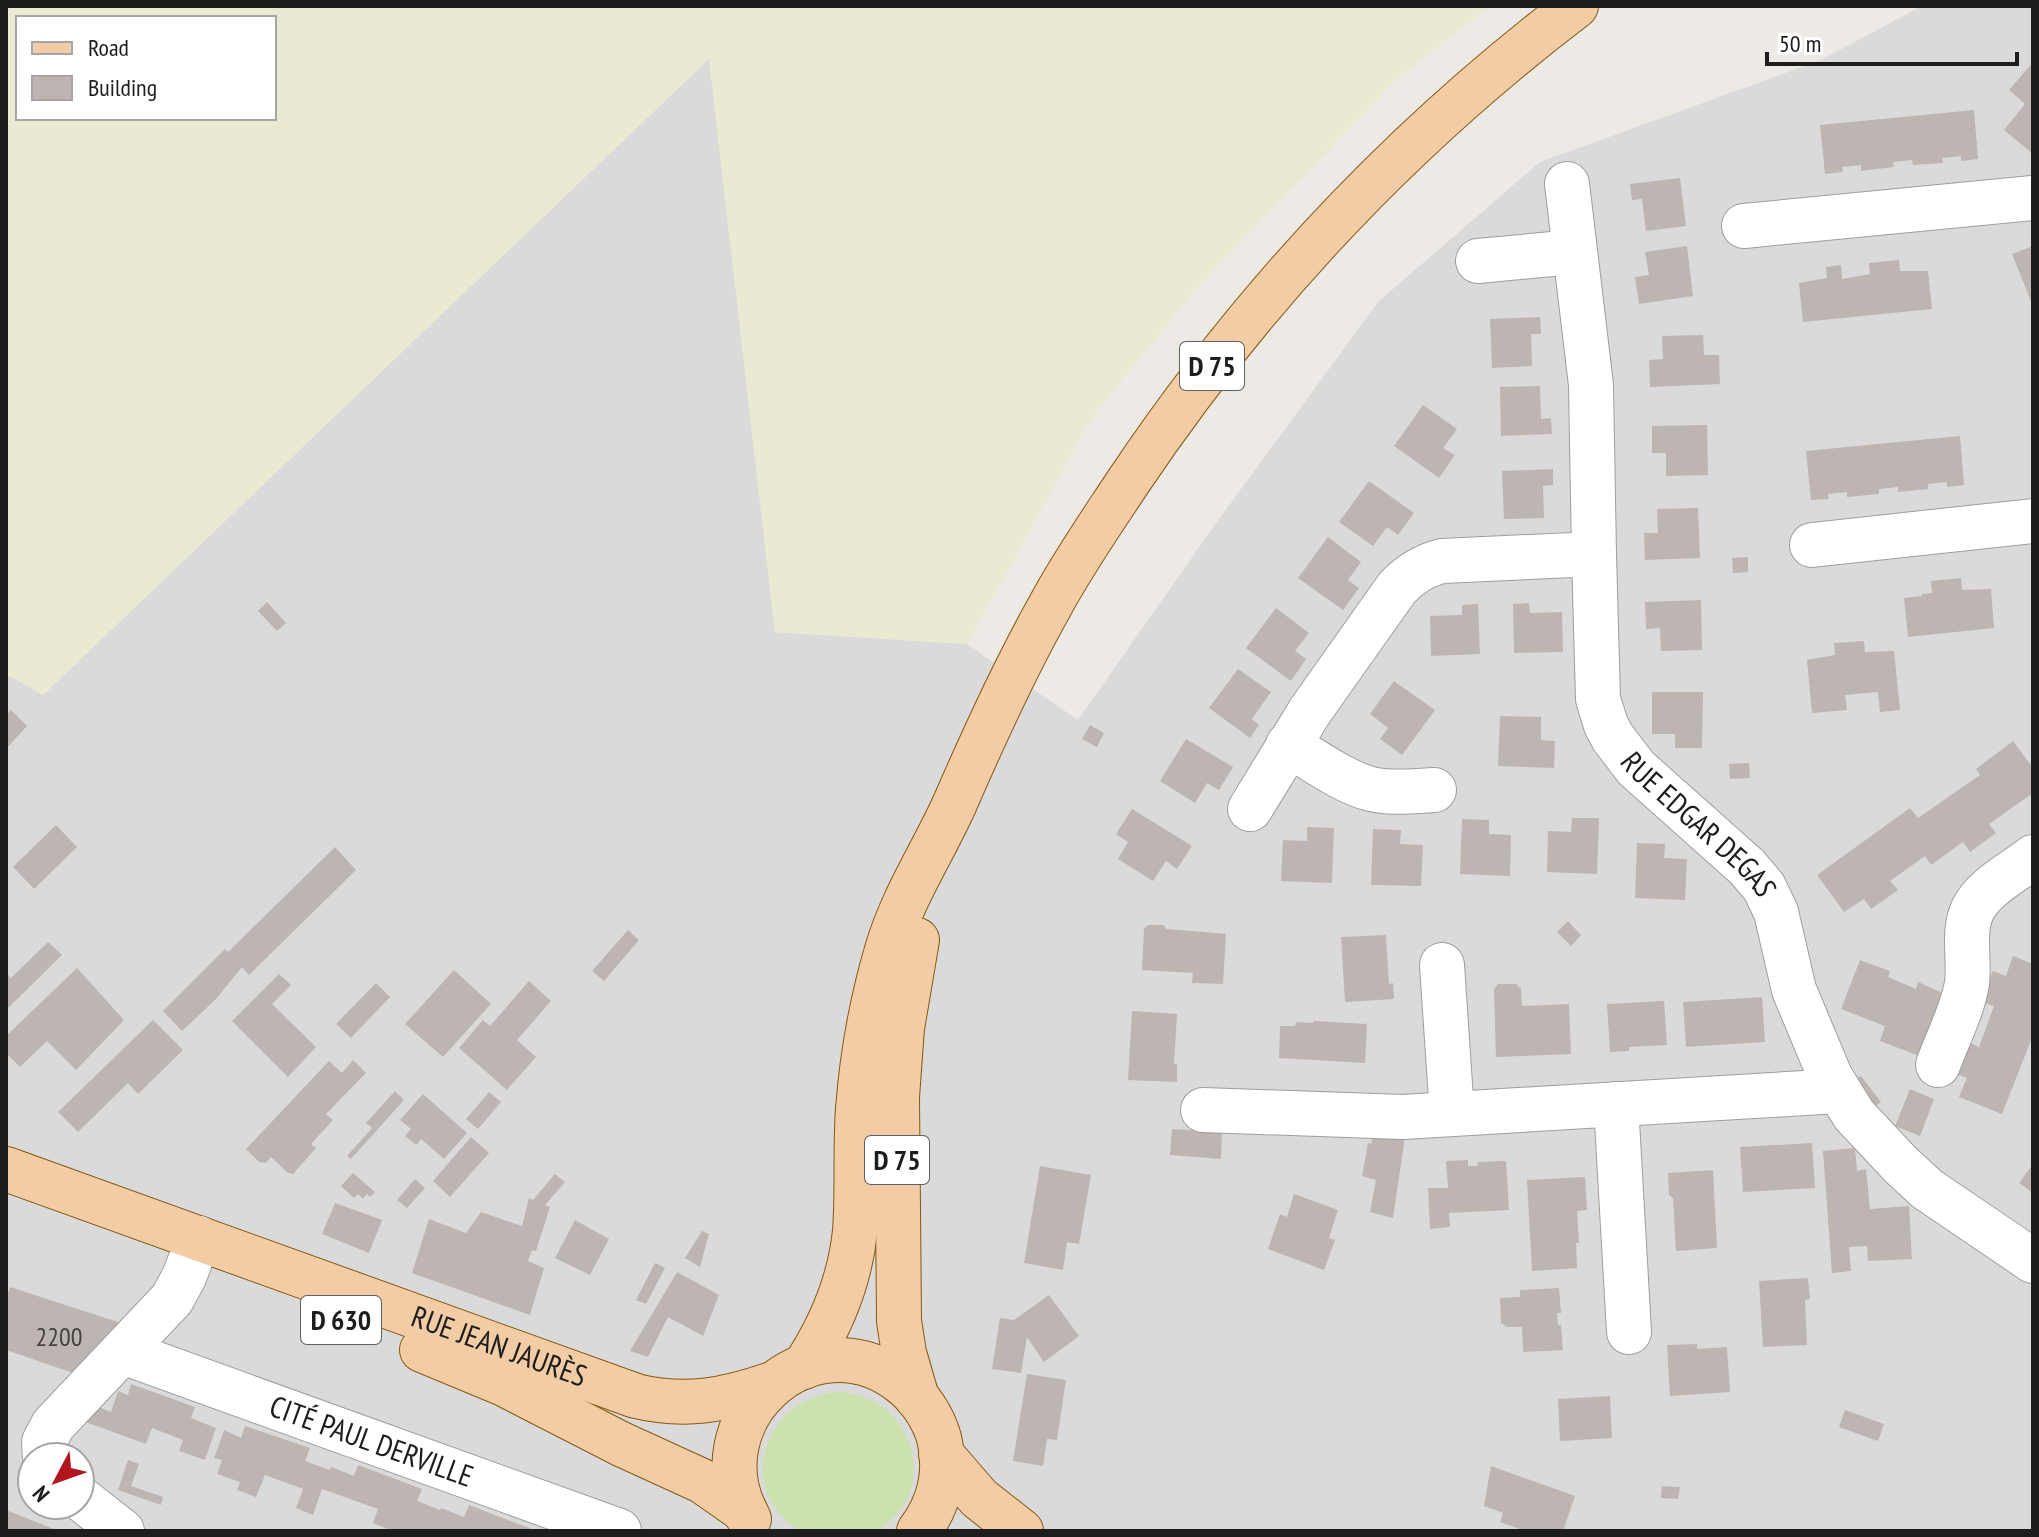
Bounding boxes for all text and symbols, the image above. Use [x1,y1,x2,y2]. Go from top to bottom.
legend [16,16,276,120]
scale bar [1767,16,2017,66]
text: 50 m [1779,28,1821,59]
text: Road [88,32,129,63]
text: Building [88,72,157,103]
road number: D 75 [1180,342,1244,390]
street label: RUE EDGAR DEGAS [1613,743,1787,902]
road number: D 75 [865,1136,929,1184]
road number: D 630 [301,1296,381,1344]
street label: RUE JEAN JAURÈS [407,1296,592,1395]
house number: 2200 [36,1320,82,1353]
street label: CITÉ PAUL DERVILLE [265,1386,479,1495]
north arrow [16,1441,96,1521]
text: N [26,1480,55,1508]

